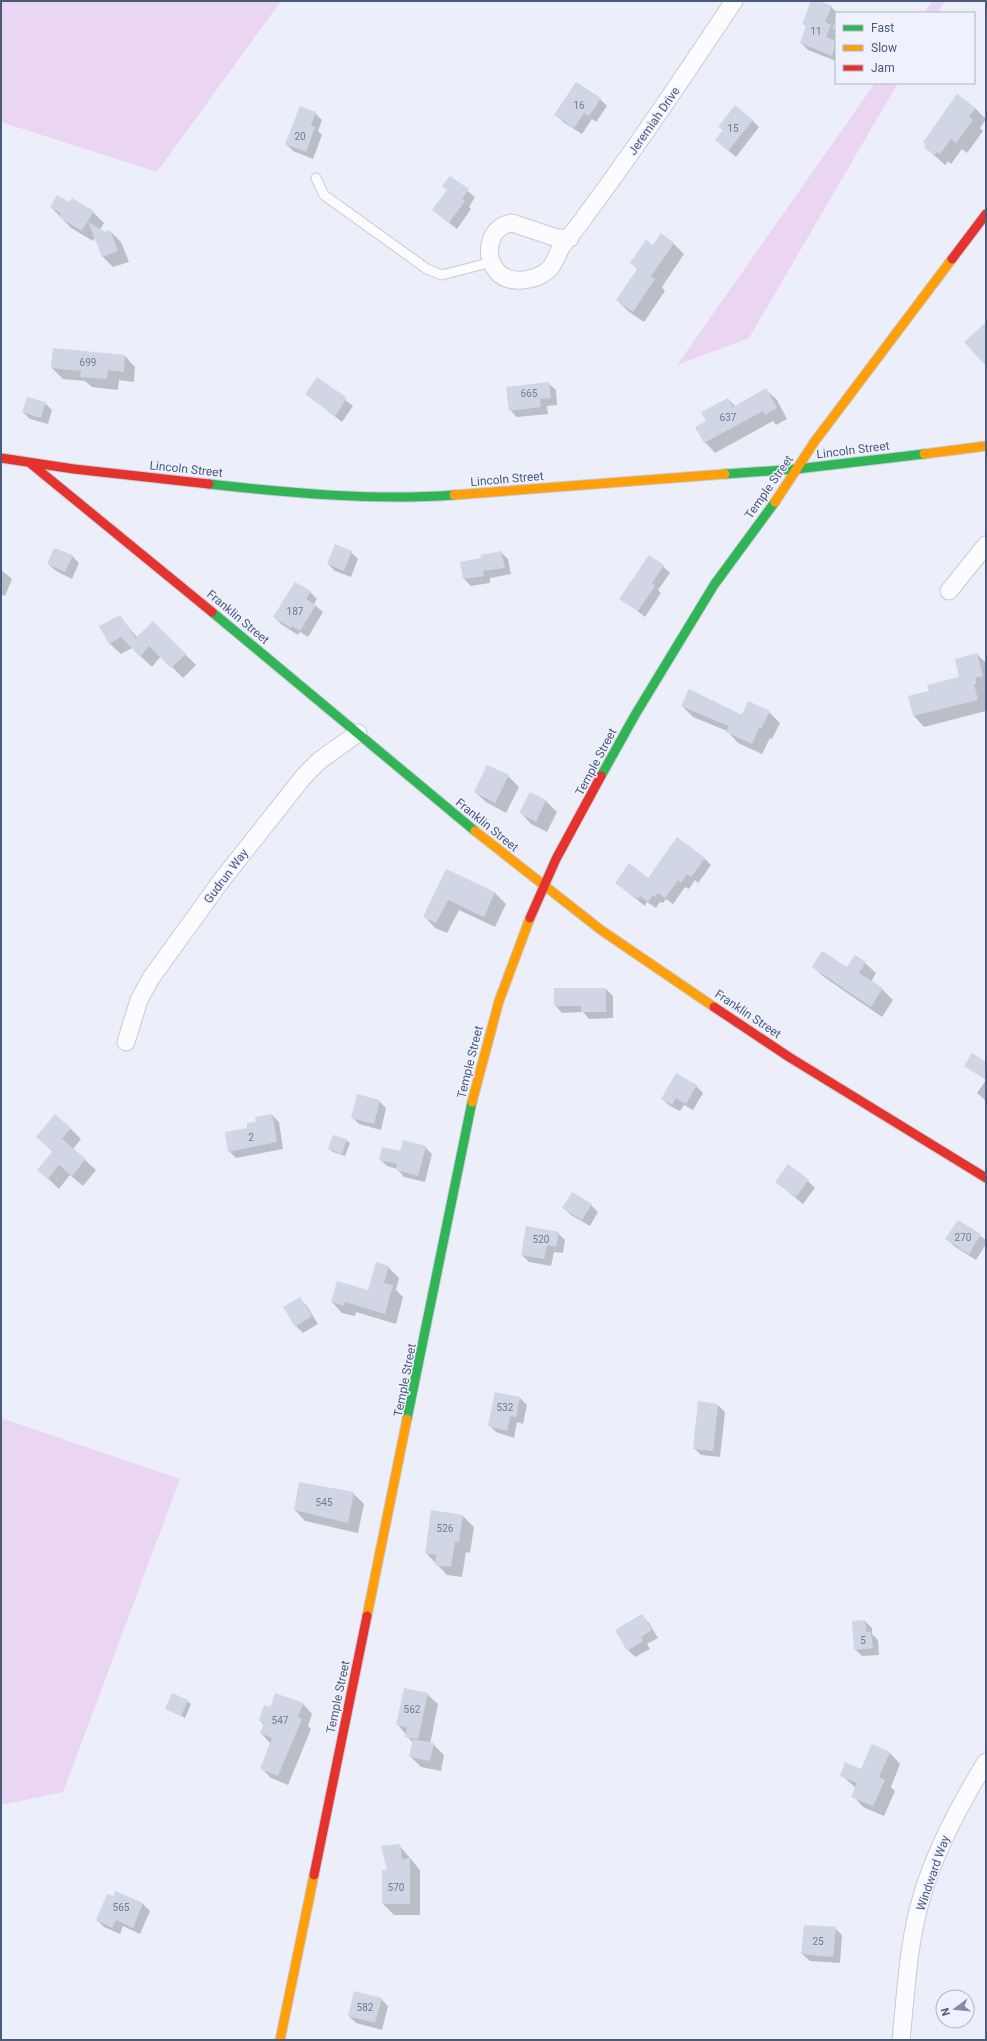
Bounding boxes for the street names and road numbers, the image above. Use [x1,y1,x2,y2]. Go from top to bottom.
street label: Jeremiah Drive [625,84,683,158]
street label: Lincoln Street [816,439,890,461]
street label: Temple Street [742,453,796,521]
street label: Lincoln Street [149,458,223,480]
street label: Lincoln Street [470,469,544,489]
street label: Franklin Street [204,587,272,647]
street label: Temple Street [572,726,620,798]
street label: Franklin Street [453,795,521,855]
street label: Gudrun Way [201,846,251,906]
street label: Franklin Street [712,987,784,1041]
street label: Temple Street [454,1024,486,1100]
street label: Temple Street [391,1342,419,1418]
street label: Temple Street [323,1659,353,1735]
street label: Windward Way [914,1833,953,1913]

